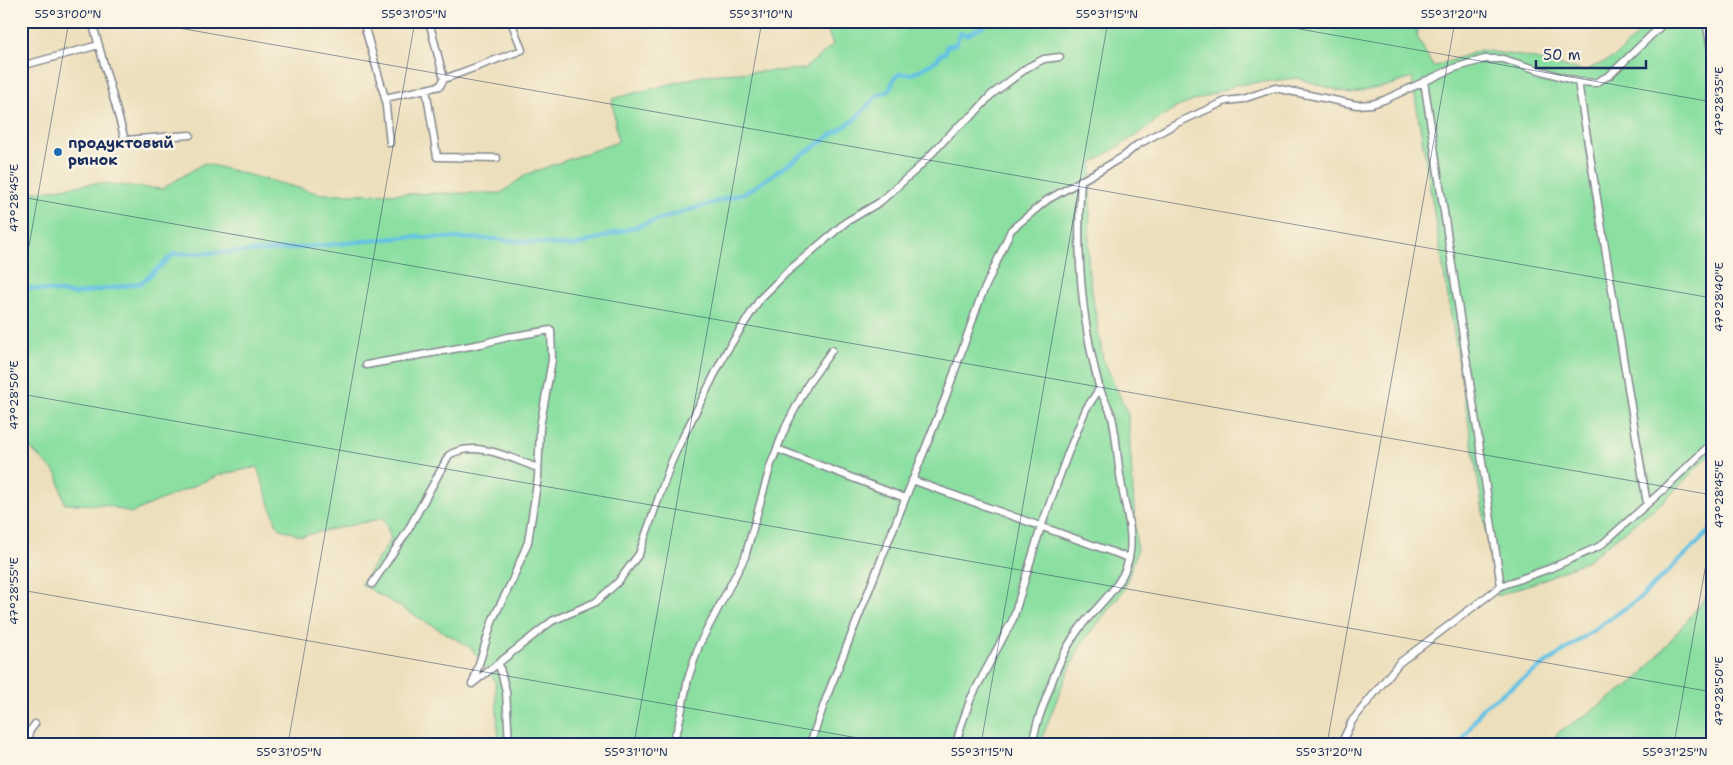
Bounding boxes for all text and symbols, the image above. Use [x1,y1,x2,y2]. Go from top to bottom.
text: 55°31'00"N [35,6,101,22]
text: 55°31'05"N [381,6,447,22]
text: 55°31'10"N [729,6,793,22]
text: 55°31'15"N [1076,6,1138,22]
text: 55°31'20"N [1421,6,1487,22]
scale bar [1536,38,1646,70]
text: 50 m [1543,45,1581,65]
text: 47°28'35"E [1711,67,1727,135]
place label: продуктовый рынок [68,133,174,170]
marker: продуктовый рынок [52,146,64,158]
text: 47°28'45"E [6,164,22,232]
text: 47°28'40"E [1711,262,1727,332]
text: 47°28'50"E [6,360,22,430]
text: 47°28'45"E [1711,460,1727,528]
text: 47°28'55"E [6,557,22,625]
text: 47°28'50"E [1711,656,1727,726]
text: 55°31'05"N [256,744,322,760]
text: 55°31'10"N [604,744,668,760]
text: 55°31'15"N [951,744,1013,760]
text: 55°31'20"N [1296,744,1362,760]
text: 55°31'25"N [1642,744,1708,760]

